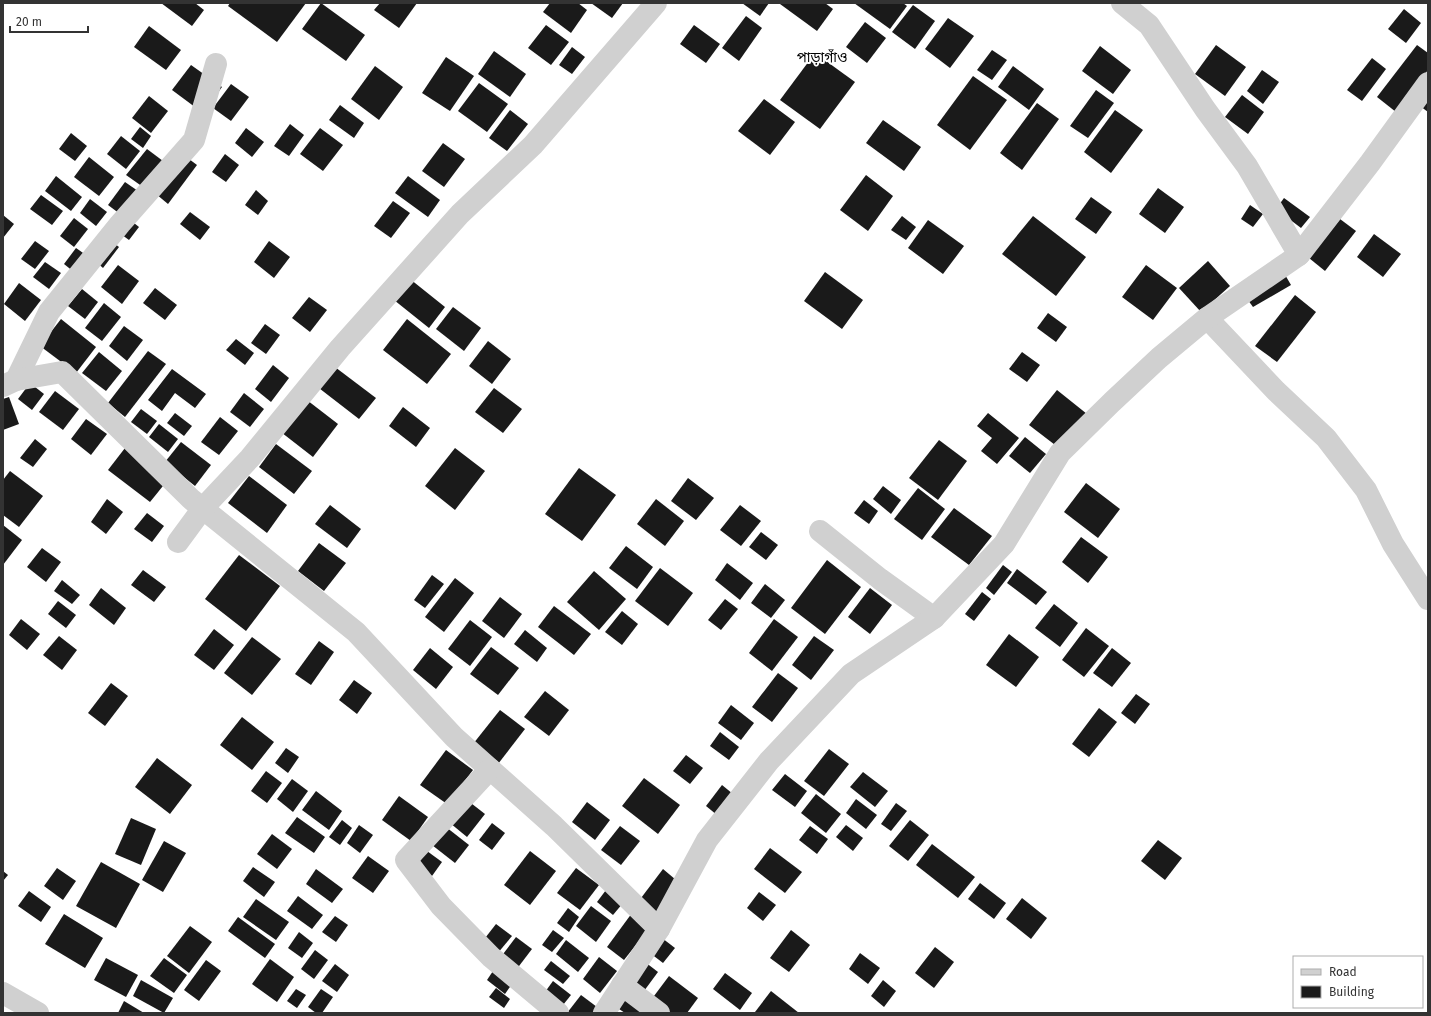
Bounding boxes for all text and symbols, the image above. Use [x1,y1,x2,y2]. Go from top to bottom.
scale bar [10,8,88,34]
text: 20 m [16,15,42,29]
district label: পাড়াগাঁও [797,48,847,66]
legend [1293,956,1423,1008]
text: Road [1329,965,1357,979]
text: Building [1329,985,1375,999]

